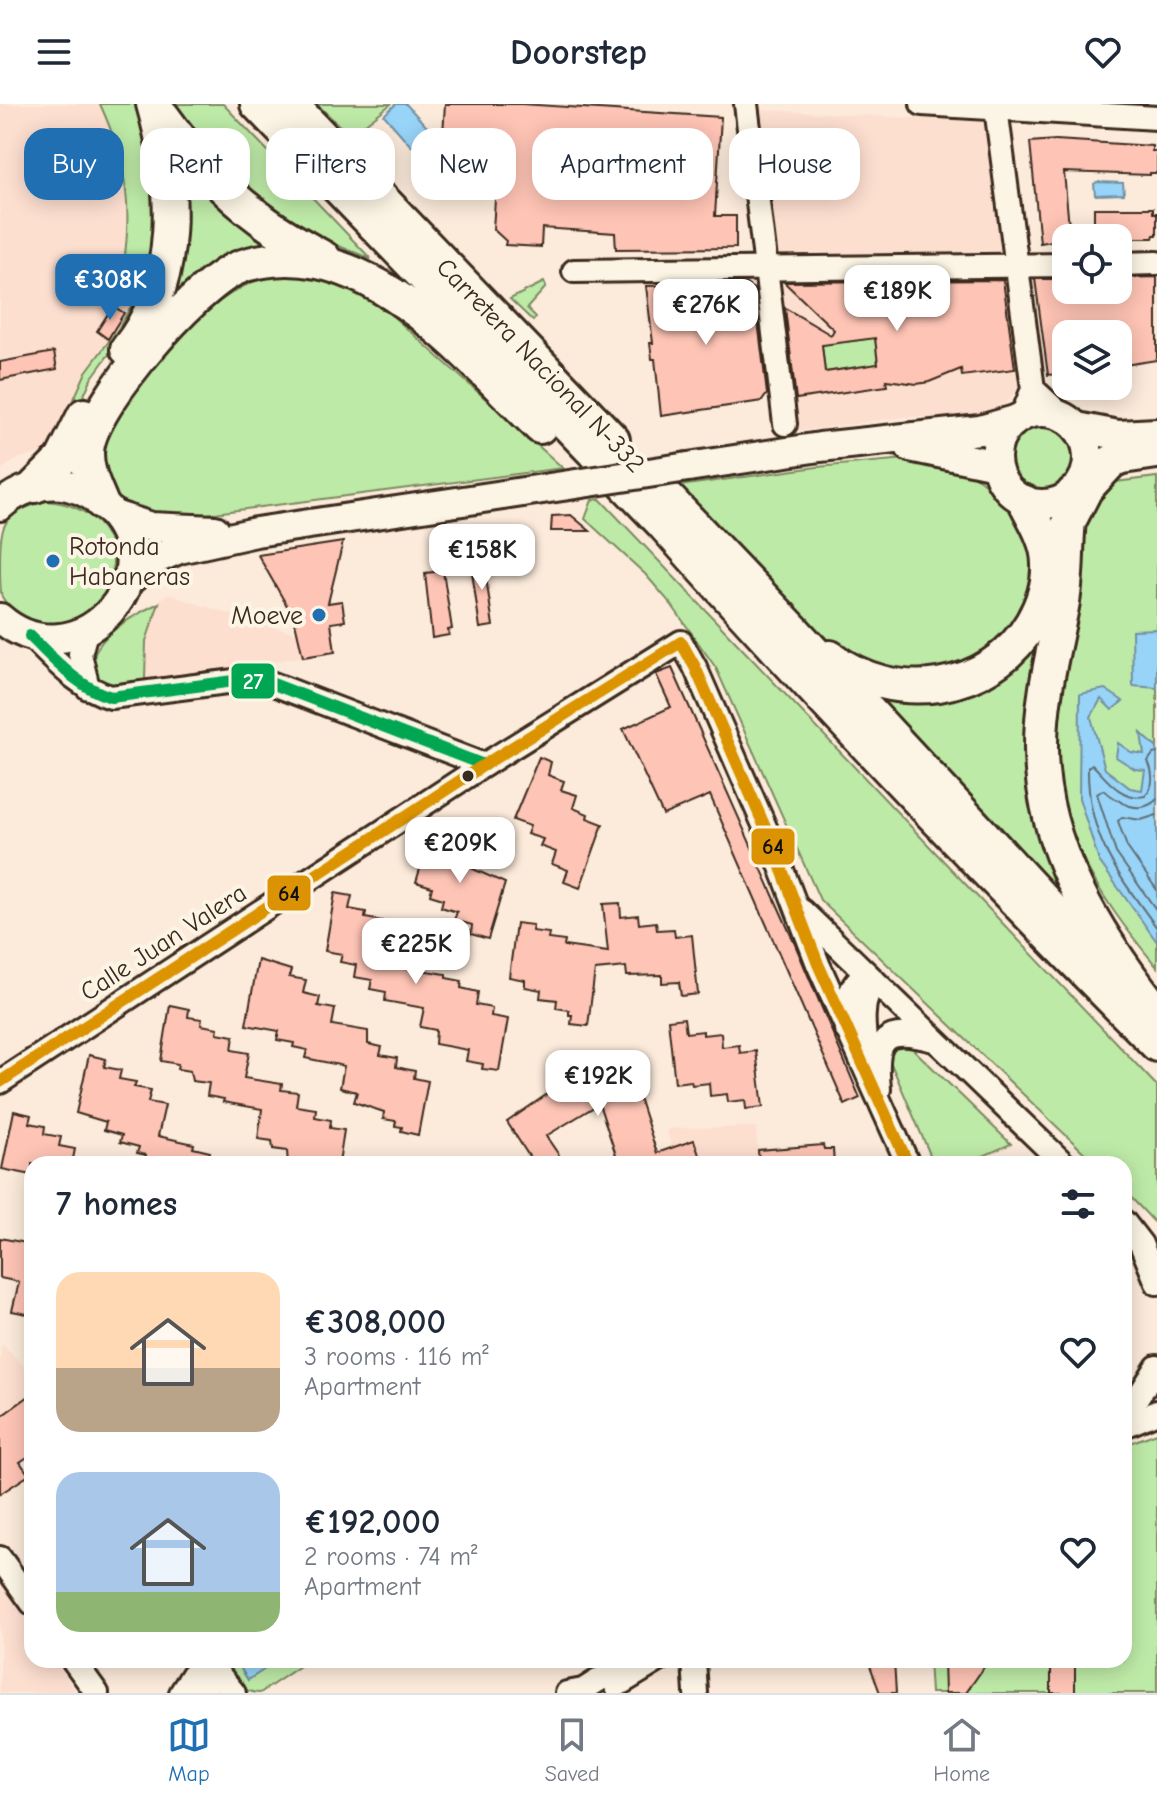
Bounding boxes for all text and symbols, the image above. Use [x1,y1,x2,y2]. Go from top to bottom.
icon: menu [32,30,76,74]
icon: heart [1081,30,1125,74]
text: Doorstep [510,32,647,73]
chip: Buy [24,128,124,200]
chip: Rent [140,128,250,200]
chip: Filters [266,128,395,200]
chip: New [411,128,516,200]
chip: Apartment [532,128,713,200]
chip: House [729,128,860,200]
map controls [1052,224,1132,400]
button: locate [1052,224,1132,304]
street label: Carretera Nacional N-332 [430,252,651,479]
pin: €308K [54,254,166,322]
text: €308K [73,265,147,295]
pin: €189K [841,265,953,333]
text: €189K [862,276,932,306]
pin: €276K [650,279,762,347]
text: €276K [671,290,741,320]
button: layers [1052,320,1132,400]
pin: €158K [426,524,538,592]
place label: Rotonda Habaneras [69,532,190,592]
text: €158K [447,535,517,565]
marker: Rotonda Habaneras [44,552,62,570]
place label: Moeve [231,601,303,631]
marker: Moeve [310,606,328,624]
line badge: 27 [230,662,276,700]
text: 27 [243,669,263,695]
unlabelled marker [460,768,476,784]
pin: €209K [404,817,516,885]
line badge: 64 [750,827,796,866]
text: €209K [423,828,497,858]
text: 64 [762,834,784,860]
line badge: 64 [266,874,312,912]
street label: Calle Juan Valera [75,878,252,1008]
text: 64 [278,881,300,907]
pin: €225K [360,918,472,986]
text: €225K [380,929,452,959]
pin: €192K [542,1050,654,1118]
text: €192K [563,1061,633,1091]
icon: filters [1056,1182,1100,1226]
text: 7 homes [56,1184,177,1224]
text: €308,000 [304,1302,446,1342]
icon: home [120,1304,216,1400]
icon: heart [1056,1330,1100,1374]
text: 3 rooms · 116 m² [304,1342,489,1372]
text: Apartment [304,1372,420,1402]
text: €192,000 [304,1502,440,1542]
icon: home [120,1504,216,1600]
icon: heart [1056,1530,1100,1574]
text: 2 rooms · 74 m² [304,1542,477,1572]
text: Apartment [304,1572,420,1602]
tab: Map [167,1713,211,1787]
tab: Saved [545,1713,600,1787]
tab: Home [933,1713,990,1787]

